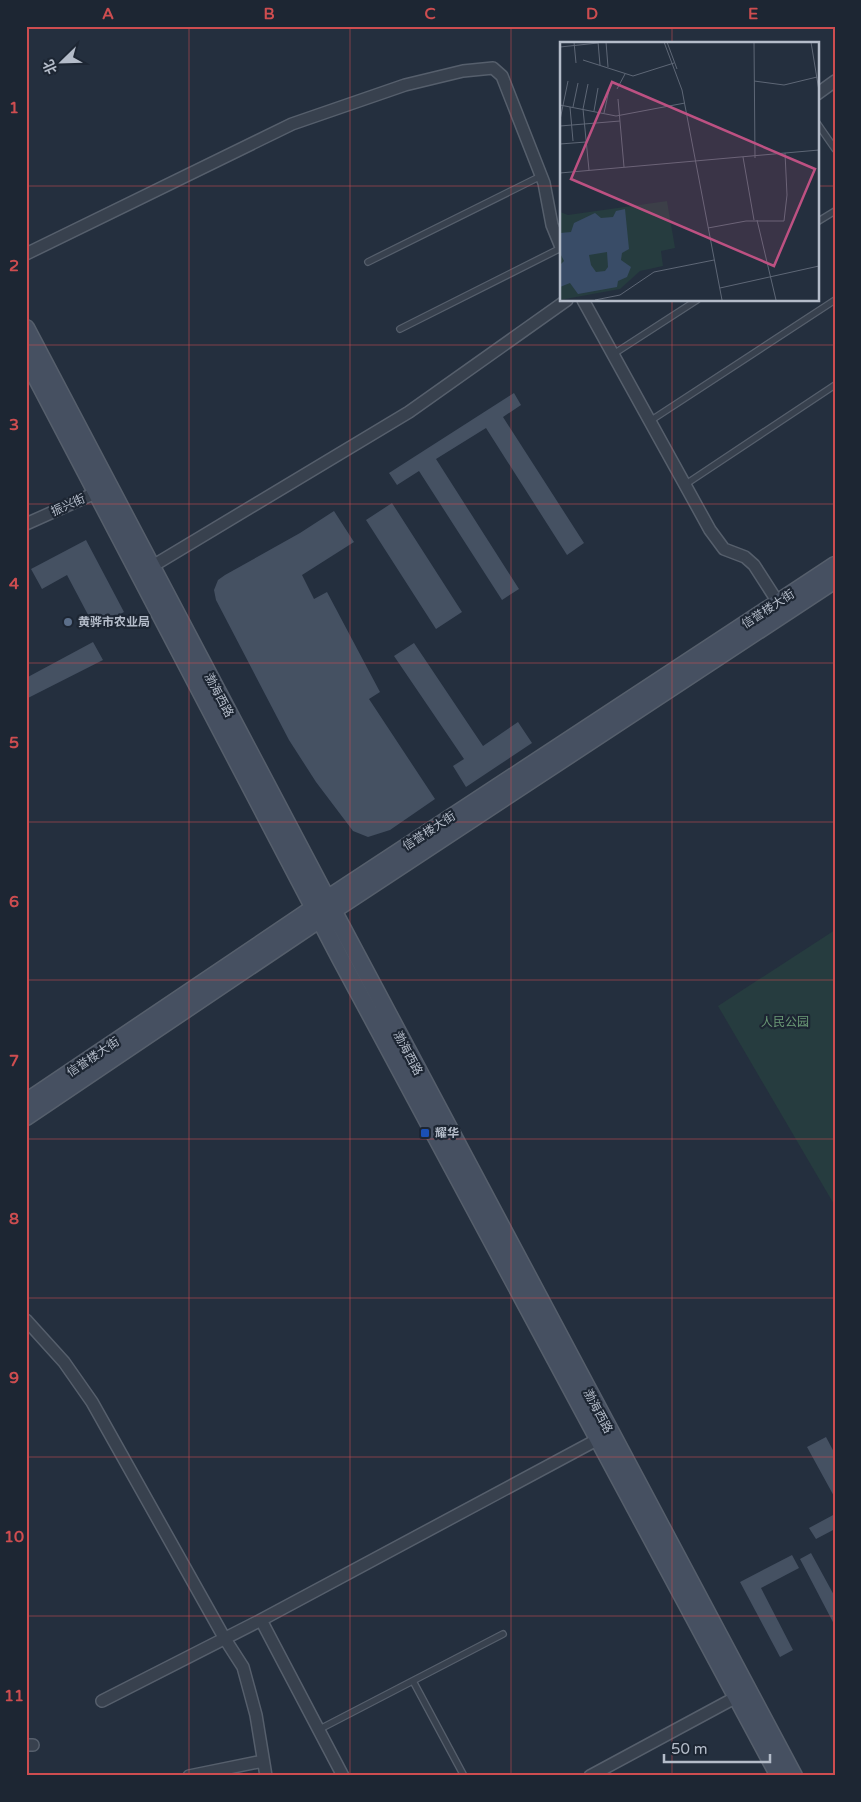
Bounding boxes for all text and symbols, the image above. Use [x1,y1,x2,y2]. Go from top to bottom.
text: A [102,4,114,24]
text: B [263,4,275,24]
text: C [424,4,436,24]
text: D [586,4,598,24]
text: E [748,4,758,24]
north arrow [38,38,88,88]
inset map [560,42,818,301]
text: 北 [40,57,61,77]
text: 1 [9,98,19,118]
text: 2 [9,256,19,276]
text: 3 [9,415,19,435]
street label: 振兴街 [49,491,87,519]
text: 4 [9,574,19,594]
street label: 信誉楼大街 [739,587,797,631]
place label: 黄骅市农业局 [78,615,150,629]
marker: 黄骅市农业局 [62,616,74,628]
street label: 渤海西路 [202,671,236,719]
text: 5 [9,733,19,753]
street label: 信誉楼大街 [400,809,458,853]
text: 6 [9,892,19,912]
park label: 人民公园 [761,1015,809,1029]
street label: 渤海西路 [391,1029,425,1077]
street label: 信誉楼大街 [64,1034,122,1080]
text: 7 [9,1051,19,1071]
place label: 耀华 [435,1126,459,1140]
marker: 耀华 [419,1127,431,1139]
text: 8 [9,1209,19,1229]
text: 9 [9,1368,19,1388]
street label: 渤海西路 [581,1387,615,1435]
text: 10 [4,1527,24,1547]
text: 11 [4,1686,24,1706]
scale bar [664,1732,770,1764]
text: 50 m [671,1740,708,1758]

